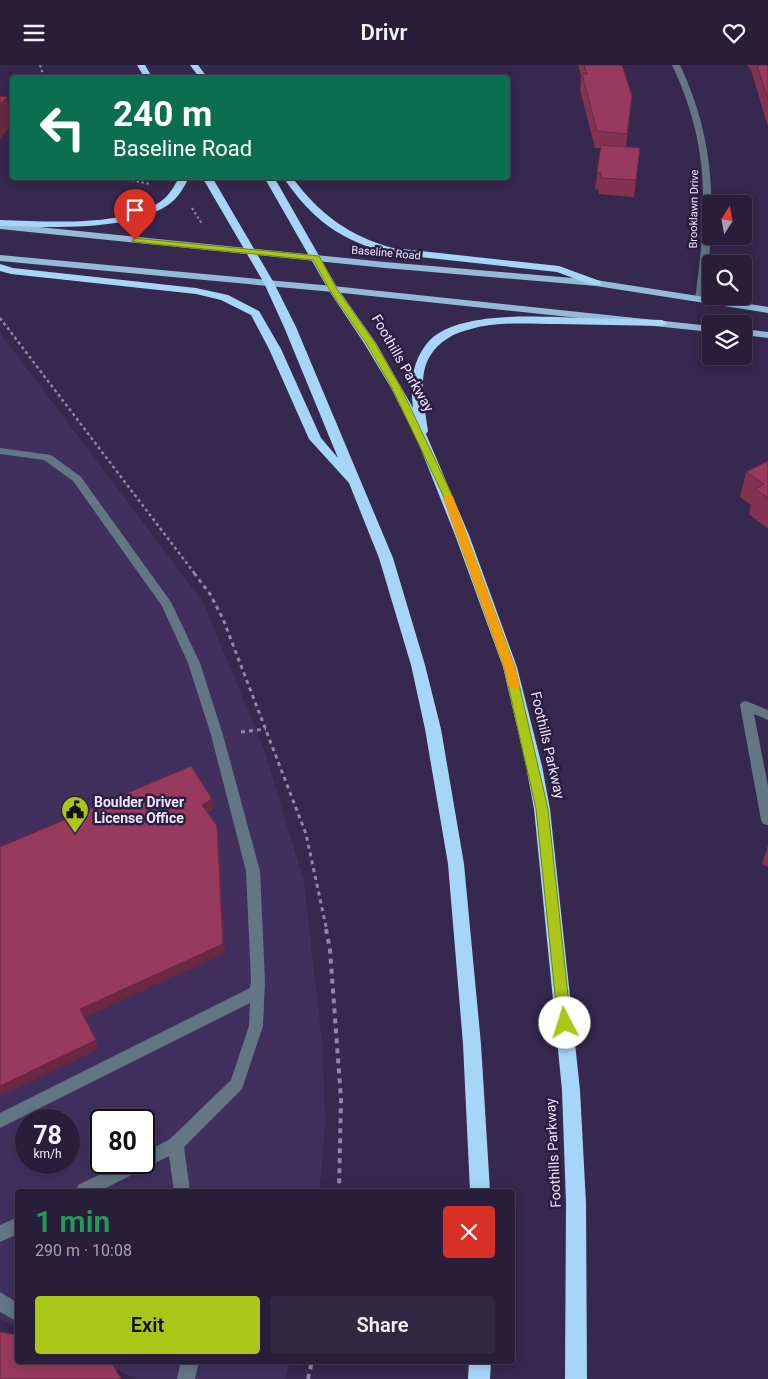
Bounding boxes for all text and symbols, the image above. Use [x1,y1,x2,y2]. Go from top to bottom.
icon: menu [20,19,48,47]
icon: heart [720,19,748,47]
text: Drivr [361,20,407,45]
text: 240 m [113,94,212,135]
icon: left [30,95,95,160]
text: Baseline Road [113,136,252,161]
street label: Brooklawn Drive [687,169,701,249]
pin [114,189,156,240]
north arrow [702,195,752,245]
map controls [702,195,752,365]
icon: arrive [121,196,149,224]
street label: Baseline Road [351,243,421,263]
button: search [702,255,752,305]
street label: Foothills Parkway [369,312,438,415]
button: layers [702,315,752,365]
street label: Foothills Parkway [528,690,568,801]
place label: Boulder Driver License Office [94,794,184,826]
public building icon: Boulder Driver License Office [60,795,90,834]
position arrow [538,996,590,1048]
street label: Foothills Parkway [542,1097,564,1208]
speed limit sign: 80 [90,1109,155,1174]
text: 78 [33,1121,62,1150]
text: km/h [33,1147,62,1161]
text: 1 min [35,1204,110,1239]
button: close [443,1206,495,1258]
text: 290 m · 10:08 [35,1241,132,1260]
button: Exit [35,1296,260,1354]
button: Share [270,1296,495,1354]

